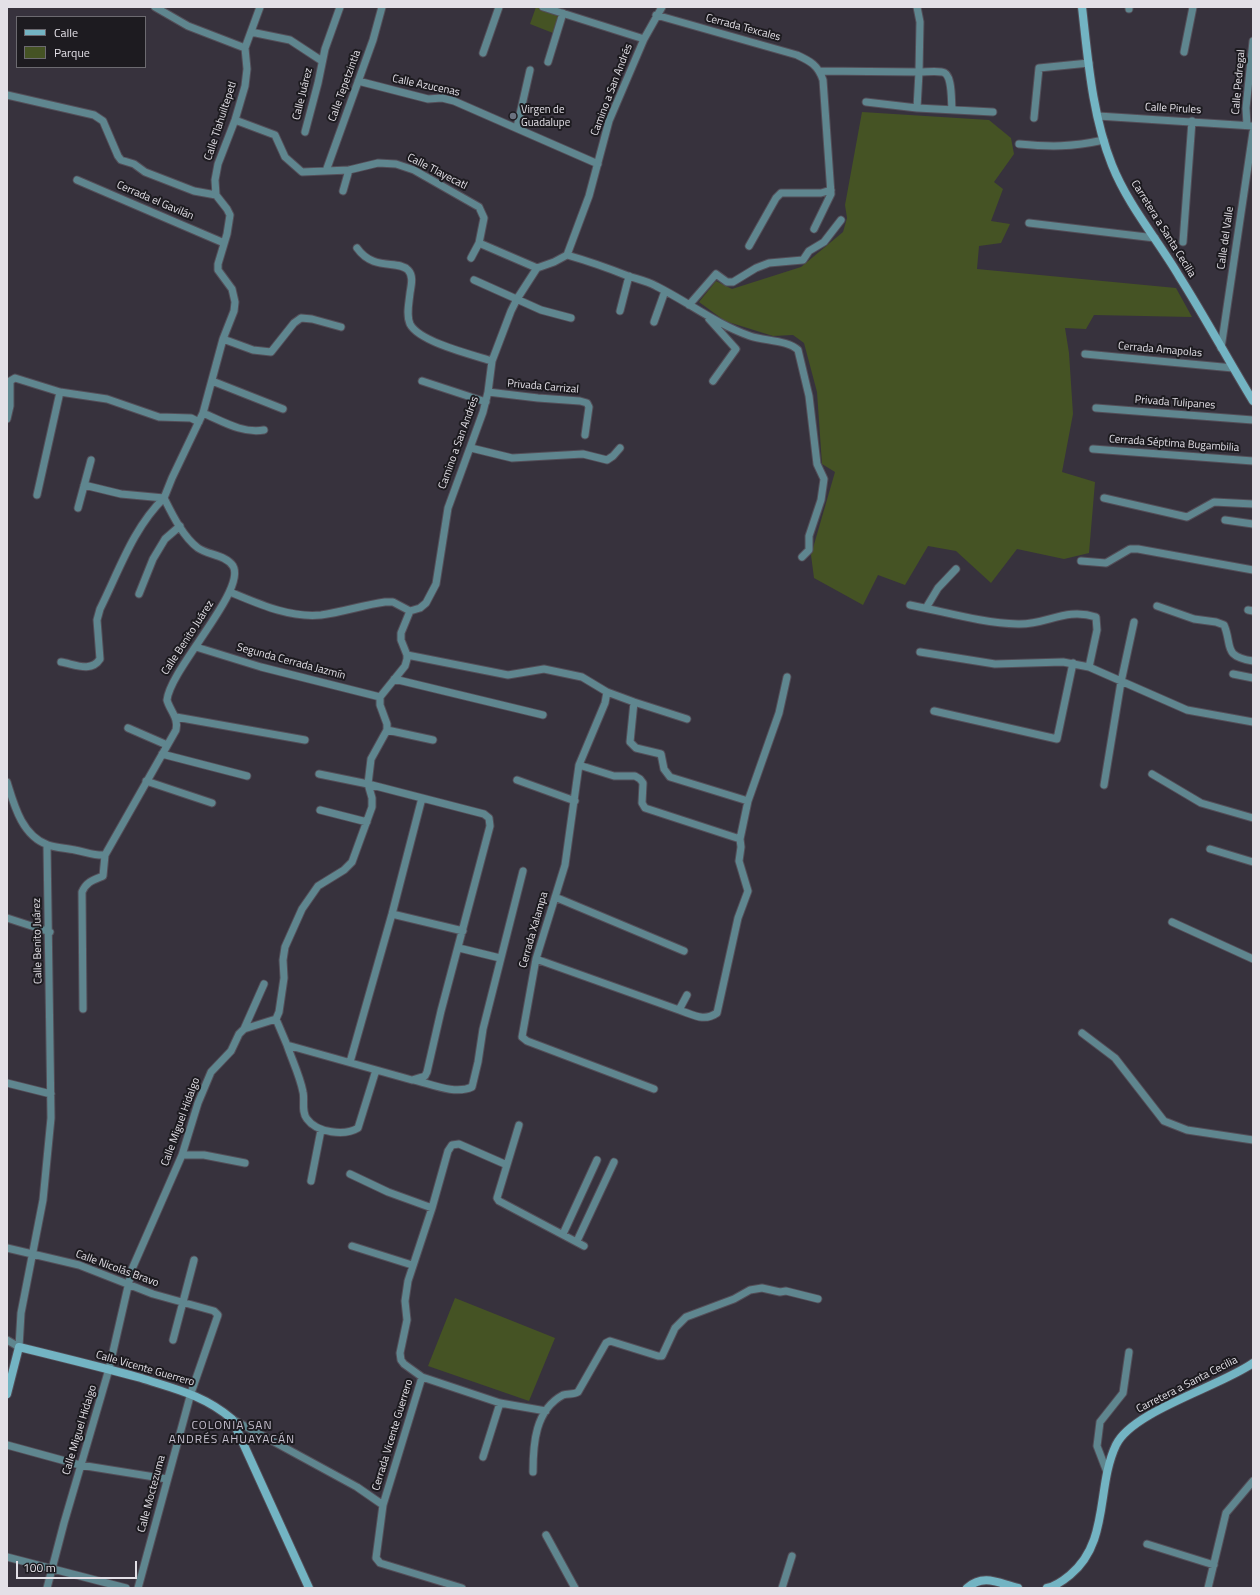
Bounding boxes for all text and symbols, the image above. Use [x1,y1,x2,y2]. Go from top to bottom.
street label: Cerrada Texcales [704,12,782,44]
legend [16,16,146,68]
text: Calle [54,23,78,42]
street label: Camino a San Andrés [588,42,636,138]
text: Parque [54,43,90,62]
street label: Calle Tepetzintla [326,48,364,124]
street label: Calle Pedregal [1230,49,1248,115]
street label: Calle Juárez [290,67,316,121]
street label: Calle Azucenas [391,72,461,100]
street label: Calle Tlahuiltepetl [202,80,240,162]
street label: Calle Pirules [1145,101,1201,117]
place label: Virgen de Guadalupe [521,103,570,129]
marker: Virgen de Guadalupe [508,111,518,121]
street label: Calle Tlayecatl [405,151,469,193]
street label: Carretera a Santa Cecilia [1128,178,1198,280]
street label: Cerrada el Gavilán [114,179,196,223]
street label: Calle del Valle [1215,206,1237,270]
street label: Cerrada Amapolas [1117,340,1203,360]
street label: Privada Carrizal [507,377,579,397]
street label: Privada Tulipanes [1134,394,1216,412]
street label: Camino a San Andrés [436,395,482,491]
street label: Cerrada Séptima Bugambilia [1108,433,1240,455]
street label: Calle Benito Juárez [159,598,217,678]
street label: Segunda Cerrada Jazmín [235,641,347,683]
street label: Cerrada Xalampa [517,890,551,970]
street label: Calle Benito Juárez [31,898,45,984]
street label: Calle Miguel Hidalgo [159,1076,203,1168]
street label: Calle Nicolás Bravo [74,1248,160,1290]
street label: Calle Vicente Guerrero [94,1349,196,1389]
street label: Carretera a Santa Cecilia [1134,1354,1240,1416]
street label: Cerrada Vicente Guerrero [370,1378,416,1492]
street label: Calle Miguel Hidalgo [60,1383,100,1477]
district label: COLONIA SAN ANDRÉS AHUAYACÁN [169,1419,295,1447]
street label: Calle Moctezuma [135,1454,169,1534]
scale bar [18,1553,139,1579]
text: 100 m [23,1558,56,1577]

